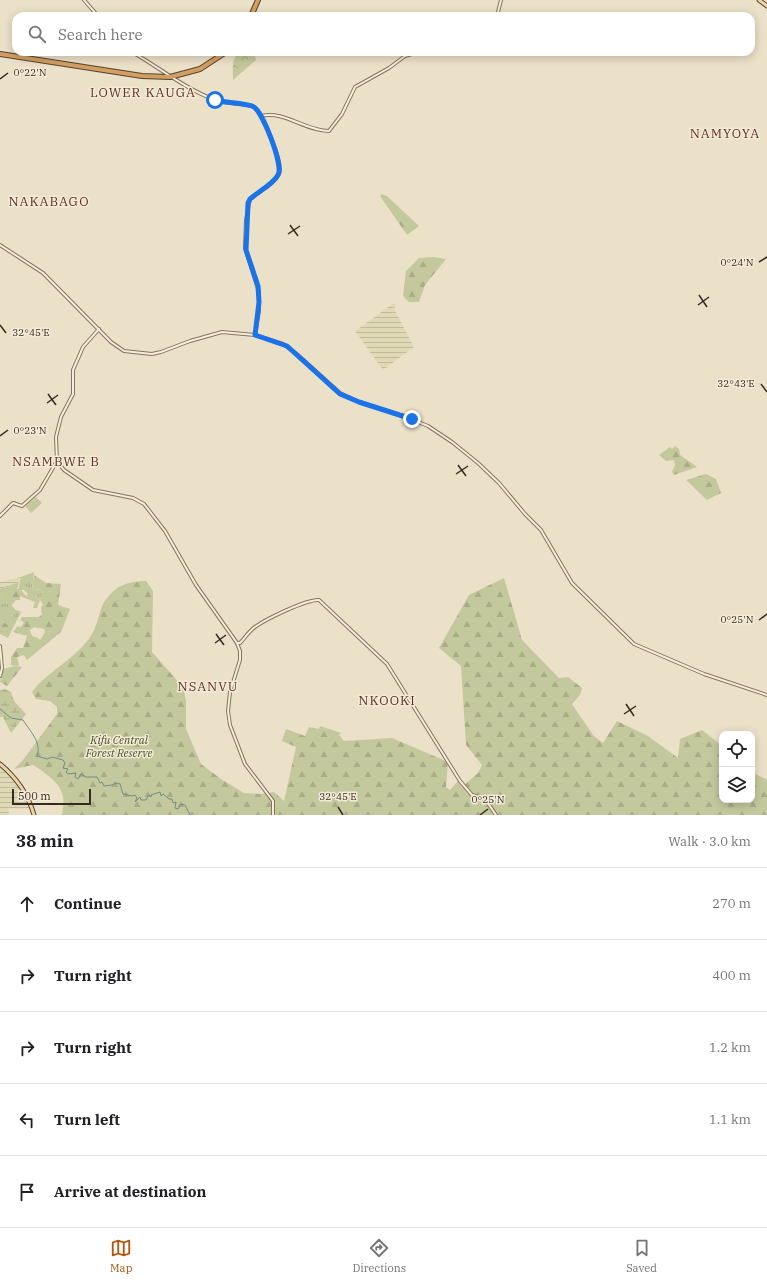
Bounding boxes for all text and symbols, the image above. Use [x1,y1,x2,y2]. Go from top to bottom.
search box [12,12,755,56]
icon: search [26,23,48,45]
text: Search here [58,25,143,44]
text: 0°22'N [14,66,47,79]
district label: LOWER KAUGA [90,84,196,101]
route start [206,91,224,109]
district label: NAMYOYA [690,125,760,142]
district label: NAKABAGO [9,193,90,210]
text: 0°24'N [721,256,754,269]
text: 32°45'E [12,326,50,339]
text: 32°43'E [717,377,755,390]
route end [403,410,421,428]
text: 0°23'N [14,424,47,437]
district label: NSAMBWE B [12,453,100,470]
text: 0°25'N [721,613,754,626]
district label: NSANVU [178,678,238,695]
district label: NKOOKI [358,692,416,709]
map controls [719,731,755,803]
button: locate [719,731,755,767]
park label: Kifu Central Forest Reserve [85,733,152,760]
button: layers [719,767,755,803]
scale bar [12,787,91,806]
text: 500 m [18,789,51,803]
text: 32°45'E [319,790,357,803]
text: 0°25'N [472,793,505,806]
text: 38 min [16,830,74,852]
text: Walk · 3.0 km [668,833,751,850]
icon: ahead [16,893,38,915]
text: Continue [54,894,121,913]
text: 270 m [712,895,751,912]
icon: right [16,965,38,987]
text: Turn right [54,966,132,985]
text: 400 m [712,967,751,984]
icon: right [16,1037,38,1059]
text: Turn right [54,1038,132,1057]
text: 1.2 km [709,1039,751,1056]
icon: left [16,1109,38,1131]
text: Turn left [54,1110,120,1129]
text: 1.1 km [709,1111,751,1128]
icon: arrive [16,1181,38,1203]
text: Arrive at destination [54,1182,206,1201]
tab: Map [110,1237,132,1275]
tab: Directions [352,1237,406,1275]
tab: Saved [626,1237,657,1275]

